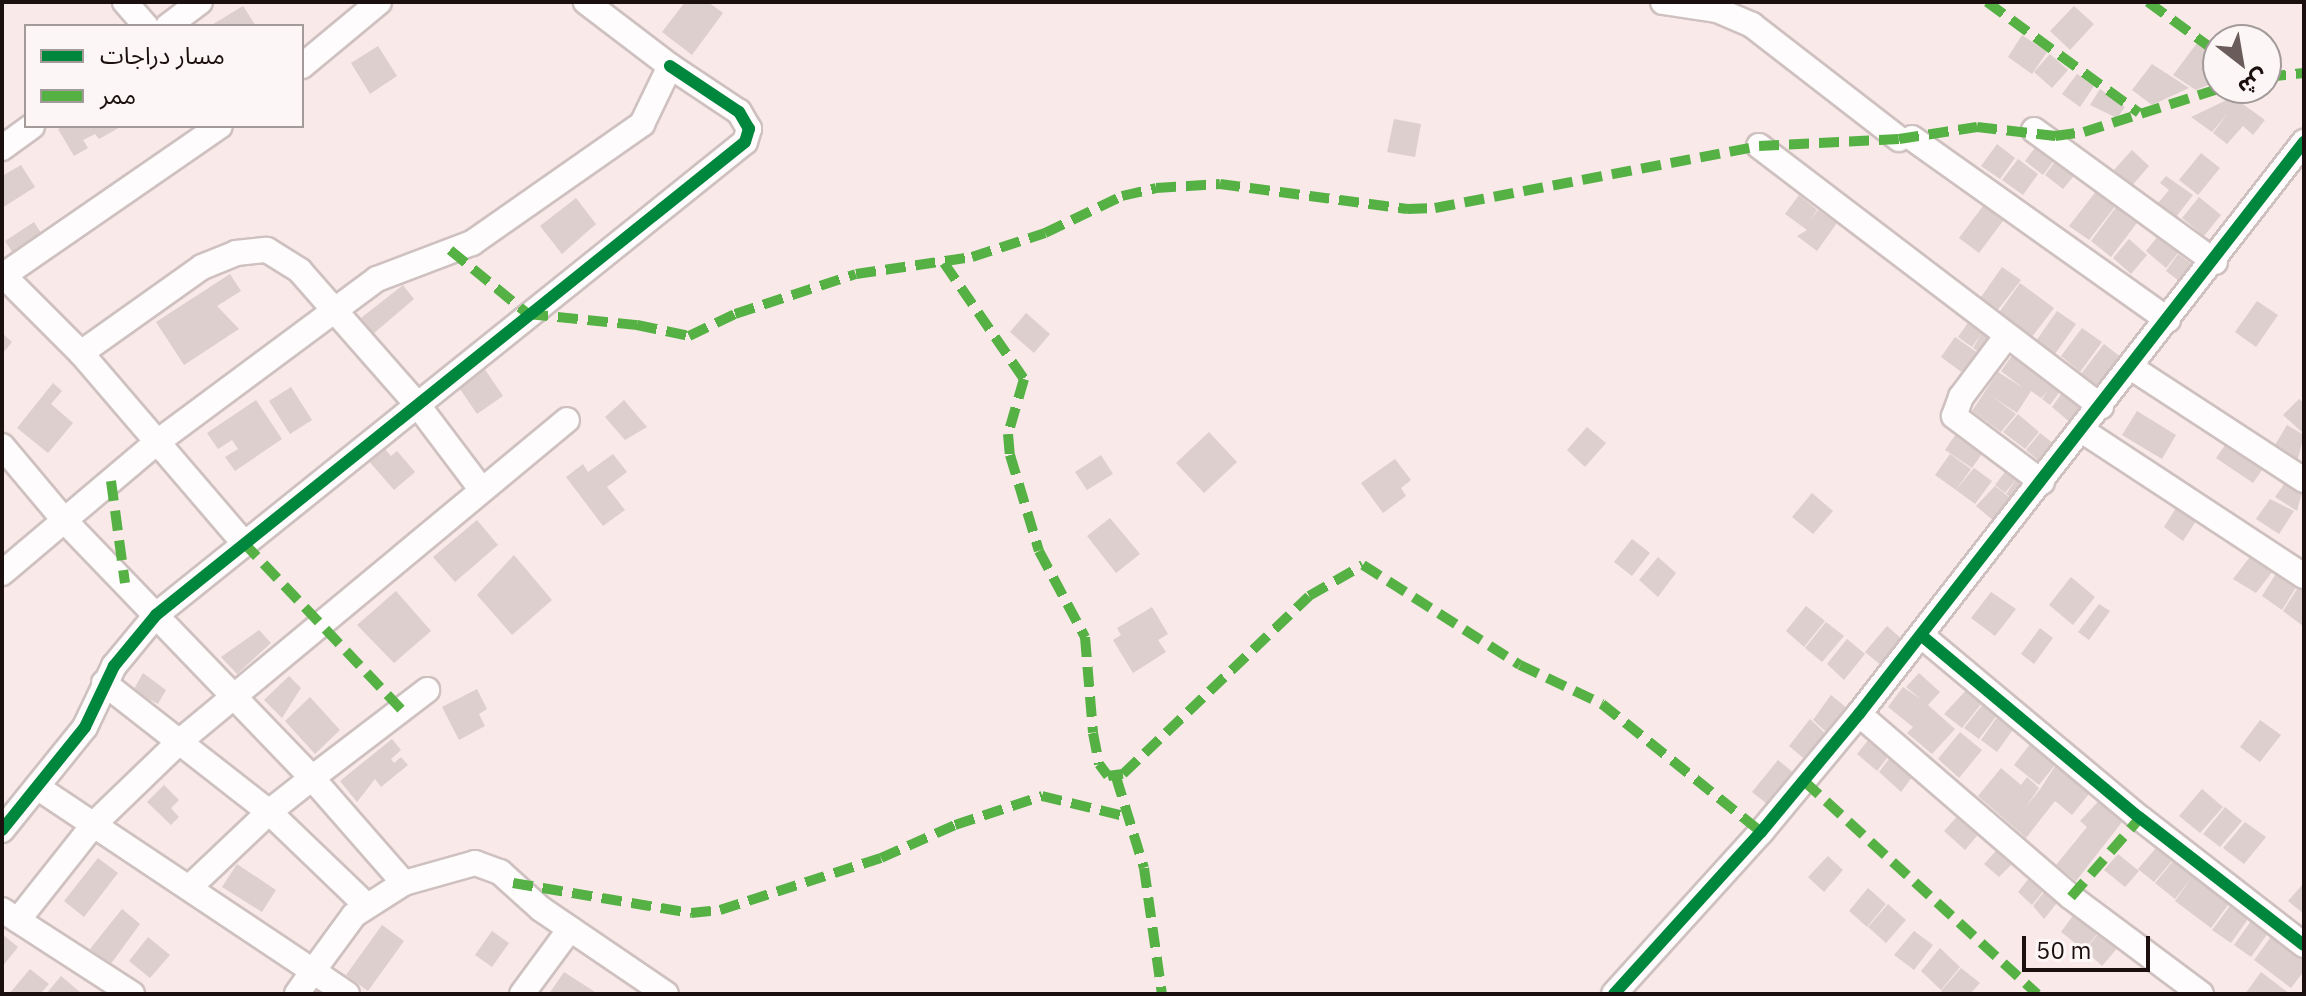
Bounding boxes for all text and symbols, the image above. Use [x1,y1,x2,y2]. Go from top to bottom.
legend [24,24,304,128]
north arrow [2202,24,2282,104]
text: مسار دراجات [100,39,225,71]
text: ش [2233,63,2274,103]
text: ممر [100,79,136,111]
scale bar [2026,920,2154,970]
text: 50 m [2036,934,2091,966]

